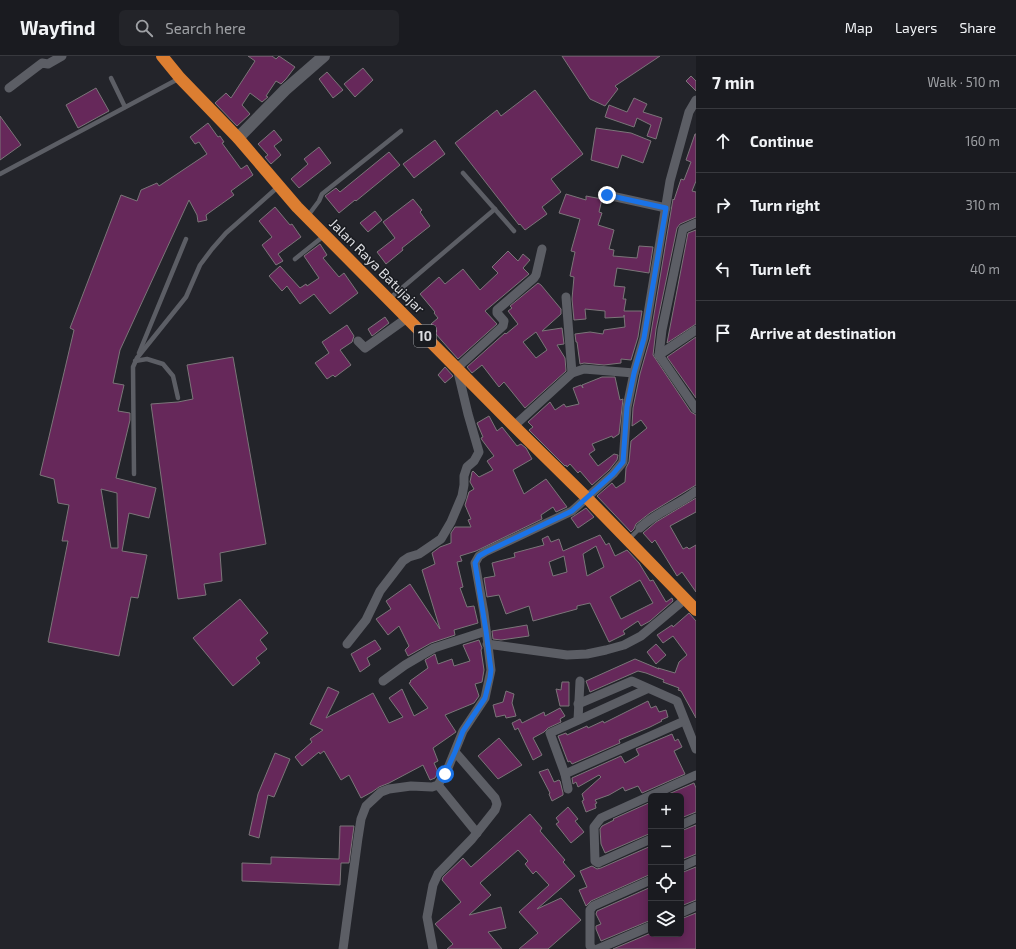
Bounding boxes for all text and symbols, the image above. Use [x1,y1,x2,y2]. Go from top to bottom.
search box [119,10,399,46]
text: Wayfind [20,16,95,39]
icon: search [133,17,155,39]
text: Search here [165,19,246,37]
text: Map [845,19,873,36]
text: Layers [895,19,937,36]
text: Share [959,19,996,36]
text: 7 min [712,72,755,92]
text: Walk · 510 m [927,74,1000,90]
icon: ahead [712,130,734,152]
text: Continue [750,132,813,150]
text: 160 m [965,133,1000,149]
route end [598,186,616,204]
icon: right [712,194,734,216]
text: Turn right [750,196,820,214]
text: 310 m [965,197,1000,213]
street label: Jalan Raya Batujajar [326,214,429,317]
icon: left [712,258,734,280]
text: Turn left [750,260,811,278]
text: 40 m [970,261,1000,277]
icon: arrive [712,322,734,344]
text: Arrive at destination [750,324,896,342]
road number: 10 [414,325,436,347]
route start [436,765,454,783]
map controls [648,793,684,937]
button: + [648,793,684,829]
button: − [648,829,684,865]
button: locate [648,865,684,901]
button: layers [648,901,684,937]

